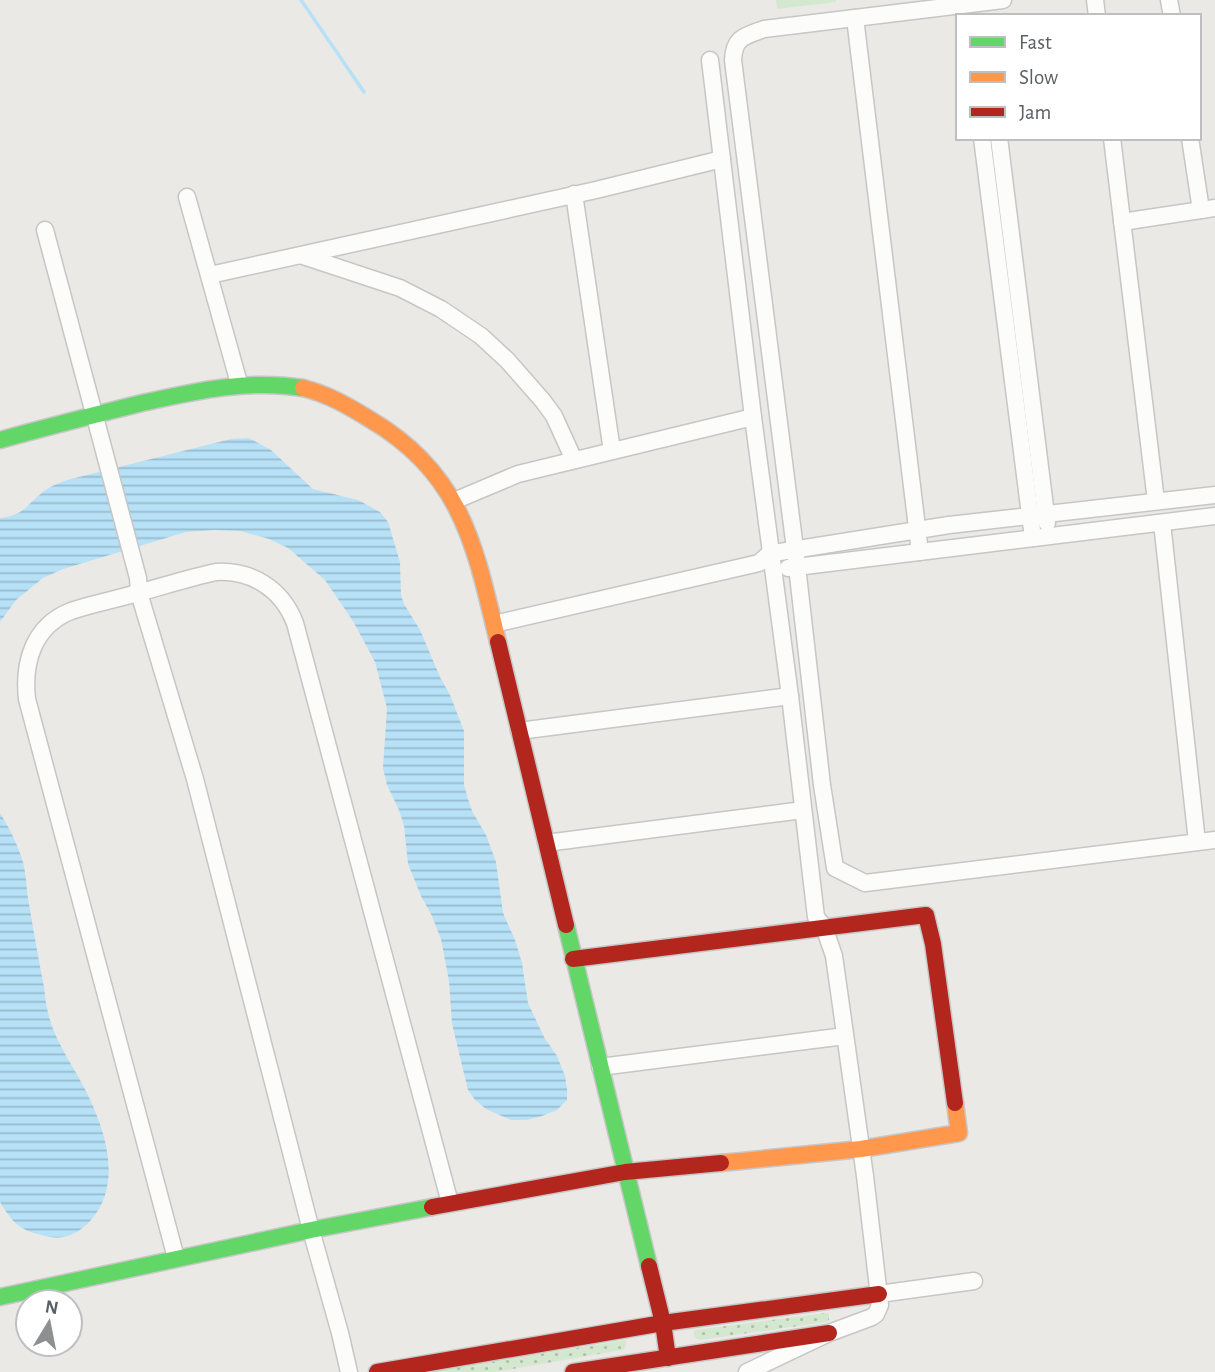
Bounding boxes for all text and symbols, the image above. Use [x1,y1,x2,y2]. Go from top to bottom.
legend [956,14,1201,140]
text: Fast [1019,32,1052,53]
text: Slow [1019,67,1058,88]
text: Jam [1019,102,1051,123]
north arrow [14,1288,84,1358]
text: N [44,1297,60,1318]

